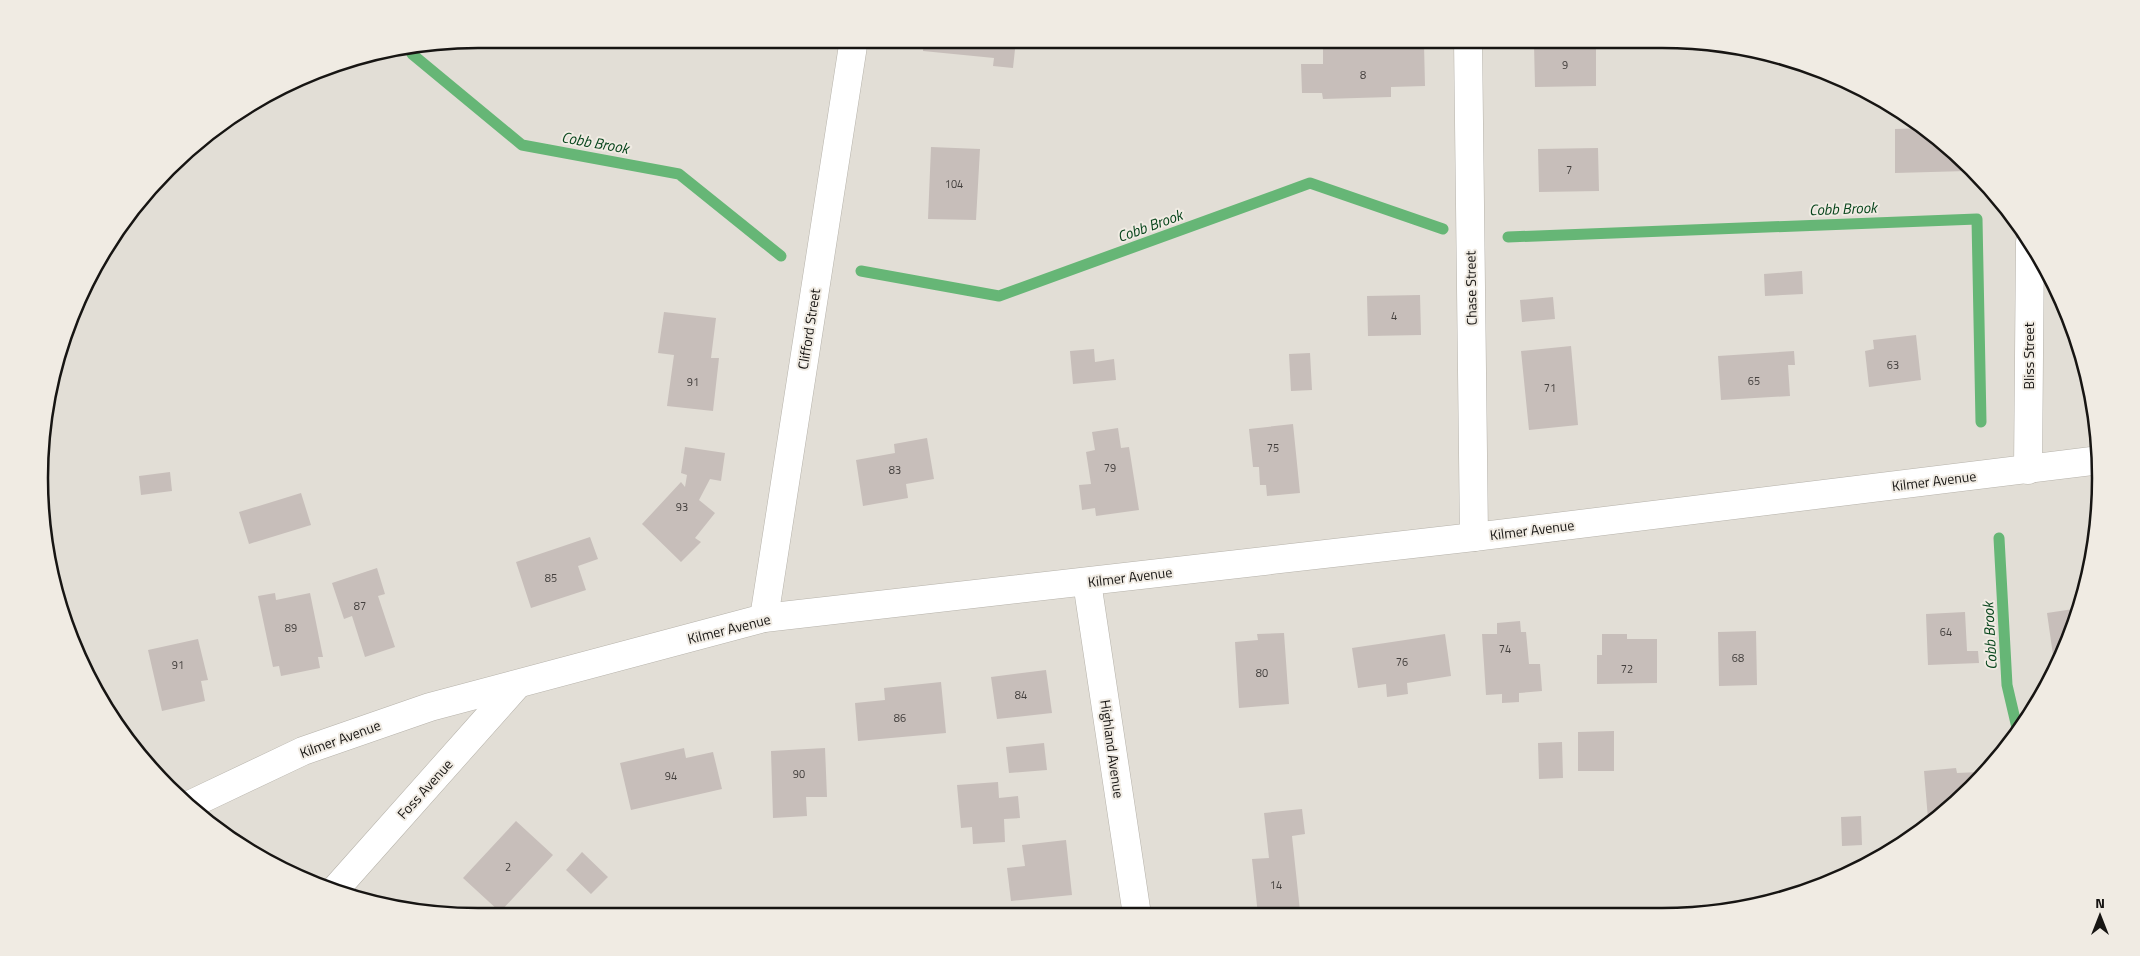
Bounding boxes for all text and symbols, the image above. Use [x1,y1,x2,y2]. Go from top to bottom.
house number: 9 [1562,57,1568,73]
house number: 8 [1360,67,1366,83]
water label: Cobb Brook [560,125,633,160]
house number: 7 [1566,162,1572,178]
house number: 104 [945,176,963,192]
water label: Cobb Brook [1809,196,1880,221]
water label: Cobb Brook [1114,202,1188,248]
street label: Chase Street [1459,250,1482,326]
street label: Clifford Street [792,287,825,371]
house number: 4 [1391,308,1397,324]
street label: Bliss Street [2018,322,2039,390]
house number: 63 [1887,357,1899,373]
house number: 65 [1748,373,1760,389]
house number: 91 [687,374,699,390]
house number: 71 [1544,380,1556,396]
house number: 75 [1267,440,1279,456]
house number: 79 [1104,460,1116,476]
house number: 83 [889,462,901,478]
street label: Kilmer Avenue [1891,465,1977,496]
house number: 93 [676,499,688,515]
street label: Kilmer Avenue [1489,514,1575,545]
street label: Kilmer Avenue [1087,561,1173,592]
house number: 85 [545,570,557,586]
house number: 87 [354,598,366,614]
water label: Cobb Brook [1976,599,2003,670]
street label: Kilmer Avenue [685,608,773,649]
house number: 89 [285,620,297,636]
house number: 64 [1940,624,1952,640]
house number: 74 [1499,641,1511,657]
house number: 68 [1732,650,1744,666]
house number: 76 [1396,654,1408,670]
house number: 91 [172,657,184,673]
house number: 72 [1621,661,1633,677]
house number: 80 [1256,665,1268,681]
house number: 84 [1015,687,1027,703]
street label: Highland Avenue [1095,698,1130,800]
house number: 86 [894,710,906,726]
street label: Kilmer Avenue [296,714,383,763]
street label: Foss Avenue [392,754,457,823]
house number: 90 [793,766,805,782]
house number: 94 [665,768,677,784]
house number: 2 [505,859,511,875]
house number: 14 [1270,877,1282,893]
north arrow [2075,891,2125,941]
text: N [2095,892,2105,913]

